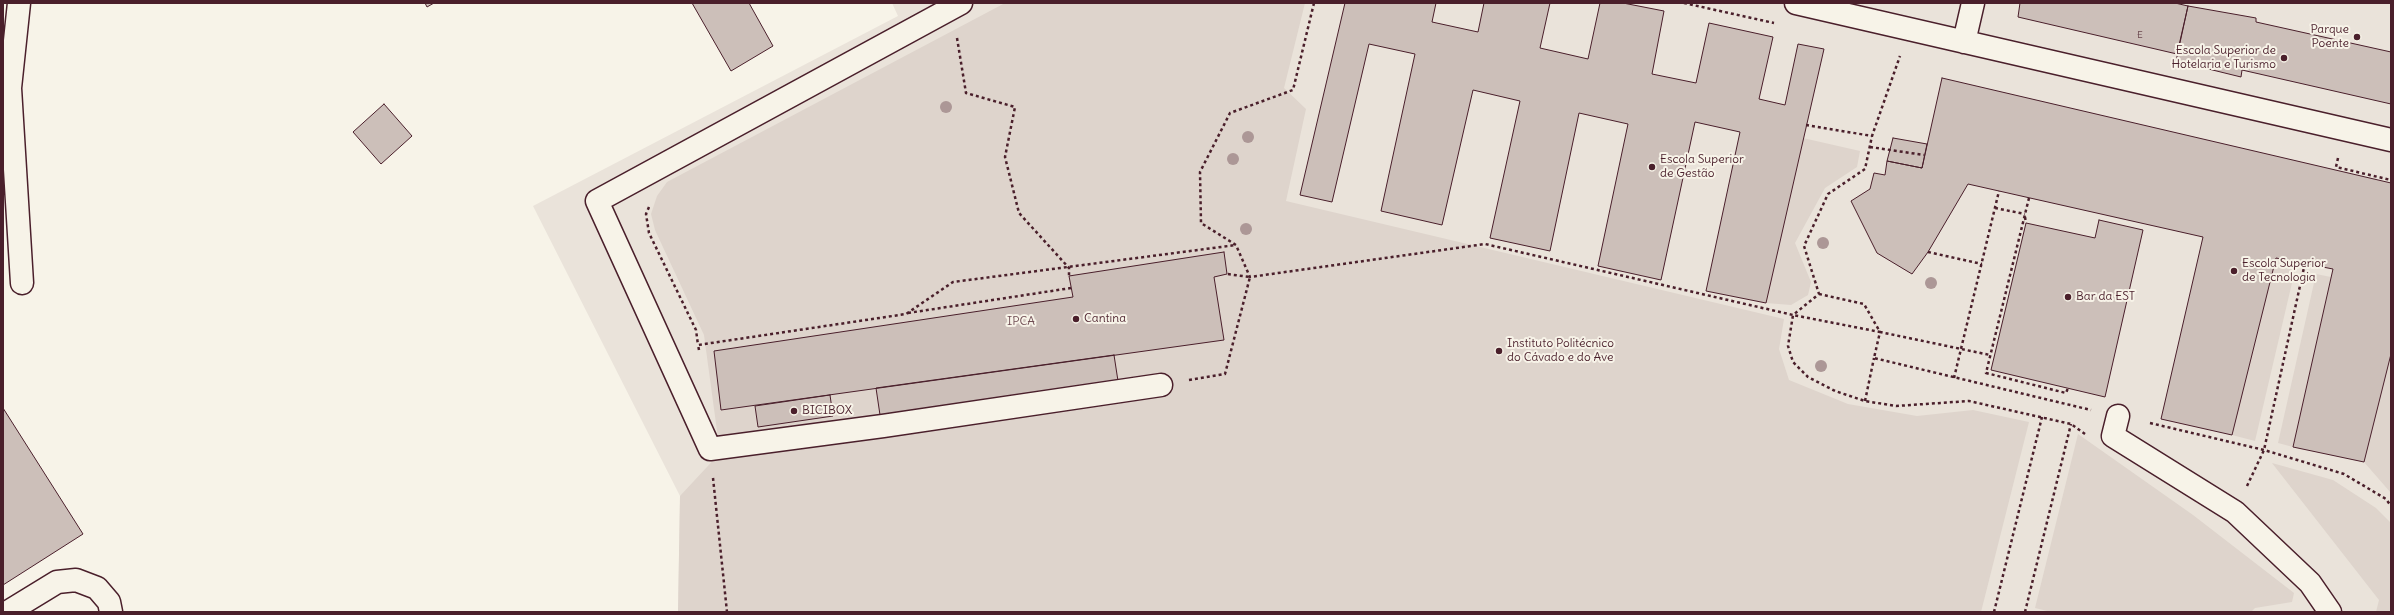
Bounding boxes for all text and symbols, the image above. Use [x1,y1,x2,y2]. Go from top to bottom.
place label: Parque Poente [2310,23,2349,51]
house number: E [2137,29,2143,41]
marker: Parque Poente [2352,32,2362,42]
place label: Escola Superior de Hotelaria e Turismo [2171,44,2276,72]
marker: Escola Superior de Hotelaria e Turismo [2279,53,2289,63]
place label: Escola Superior de Gestão [1660,153,1744,181]
marker: Escola Superior de Gestão [1647,162,1657,172]
place label: Escola Superior de Tecnologia [2242,257,2326,285]
marker: Escola Superior de Tecnologia [2229,266,2239,276]
place label: Bar da EST [2076,290,2135,304]
marker: Bar da EST [2063,292,2073,302]
place label: Cantina [1084,312,1126,326]
marker: Cantina [1071,314,1081,324]
park label: IPCA [1007,315,1035,329]
place label: Instituto Politécnico do Cávado e do Ave [1507,337,1614,365]
marker: Instituto Politécnico do Cávado e do Ave [1494,346,1504,356]
place label: BICIBOX [802,404,852,418]
marker: BICIBOX [789,406,799,416]

